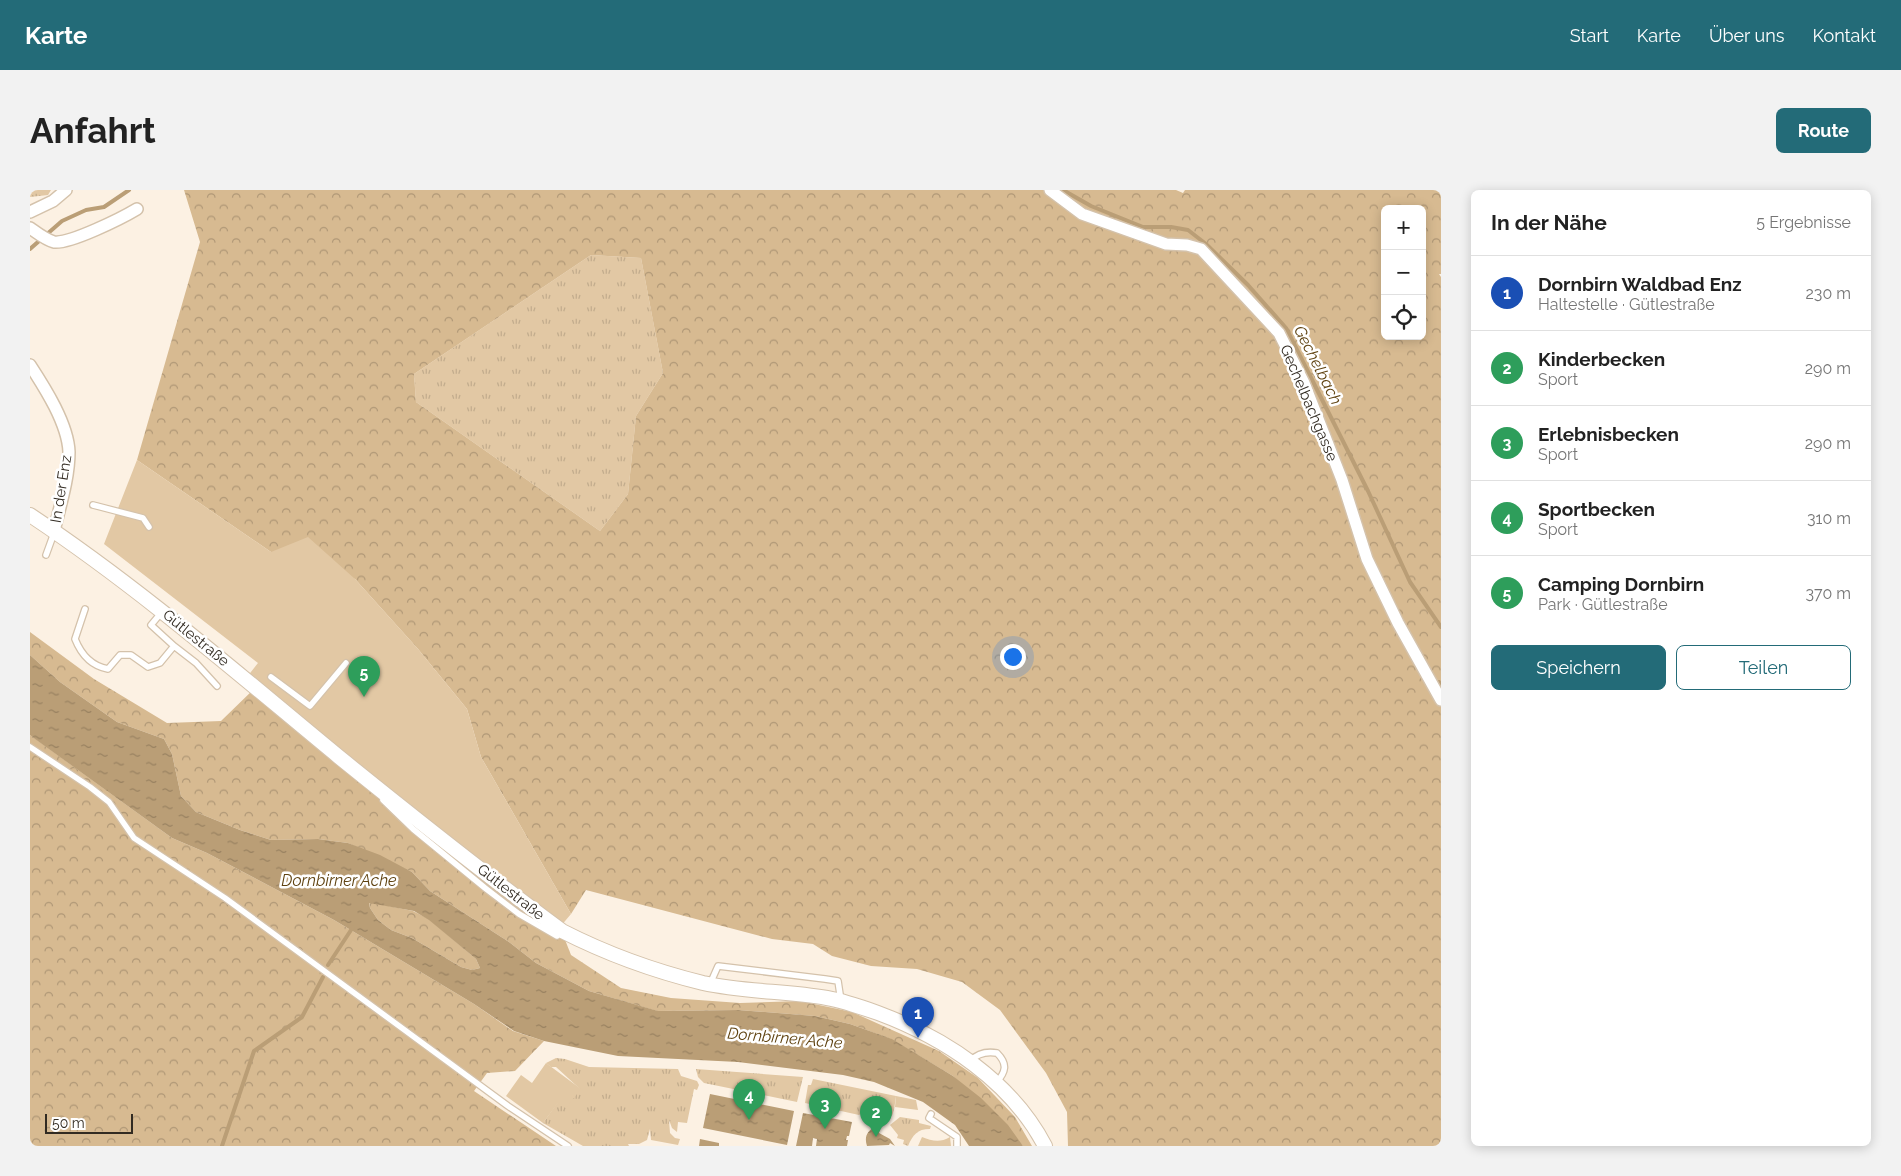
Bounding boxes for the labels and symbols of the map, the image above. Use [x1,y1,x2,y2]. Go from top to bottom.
water label: Gechelbach [1290,322,1346,408]
street label: Gechelbachgasse [1276,342,1342,464]
street label: In der Enz [47,454,75,524]
street label: Gütlestraße [159,606,233,670]
your location [1000,644,1026,670]
pin: 5 [348,656,380,697]
street label: Gütlestraße [474,860,548,924]
water label: Dornbirner Ache [281,871,397,890]
pin: 1 [902,997,934,1038]
water label: Dornbirner Ache [727,1024,844,1053]
pin: 4 [733,1079,765,1120]
pin: 3 [809,1088,841,1129]
pin: 2 [860,1096,892,1137]
scale bar [45,1111,132,1134]

